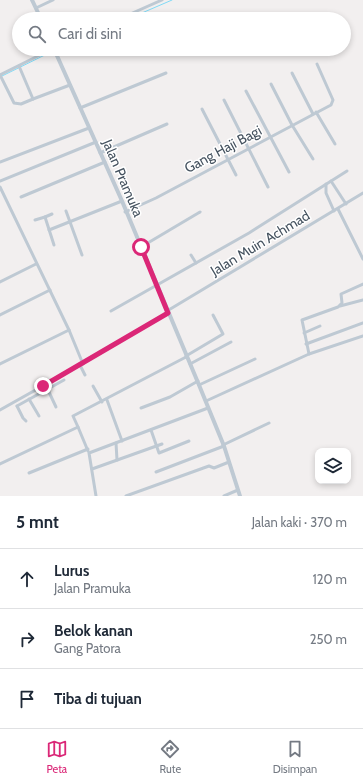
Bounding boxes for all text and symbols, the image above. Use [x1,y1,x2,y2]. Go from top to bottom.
search box [12,12,351,56]
icon: search [26,23,48,45]
text: Cari di sini [58,25,122,43]
street label: Gang Haji Bagi [181,121,265,177]
street label: Jalan Pramuka [98,136,148,220]
street label: Jalan Muin Achmad [206,206,313,280]
route start [132,238,150,256]
route end [34,377,52,395]
map controls [315,448,351,484]
button: layers [315,448,351,484]
text: 5 mnt [16,512,59,532]
text: Jalan kaki · 370 m [252,514,347,530]
text: Lurus [54,562,89,580]
icon: ahead [16,568,38,590]
text: 120 m [313,571,347,587]
text: Jalan Pramuka [54,580,131,596]
text: Belok kanan [54,622,133,640]
icon: right [16,628,38,650]
text: 250 m [310,631,347,647]
text: Gang Patora [54,640,121,656]
icon: arrive [16,688,38,710]
text: Tiba di tujuan [54,690,142,708]
tab: Peta [46,738,68,776]
tab: Rute [159,738,181,776]
tab: Disimpan [273,738,317,776]

